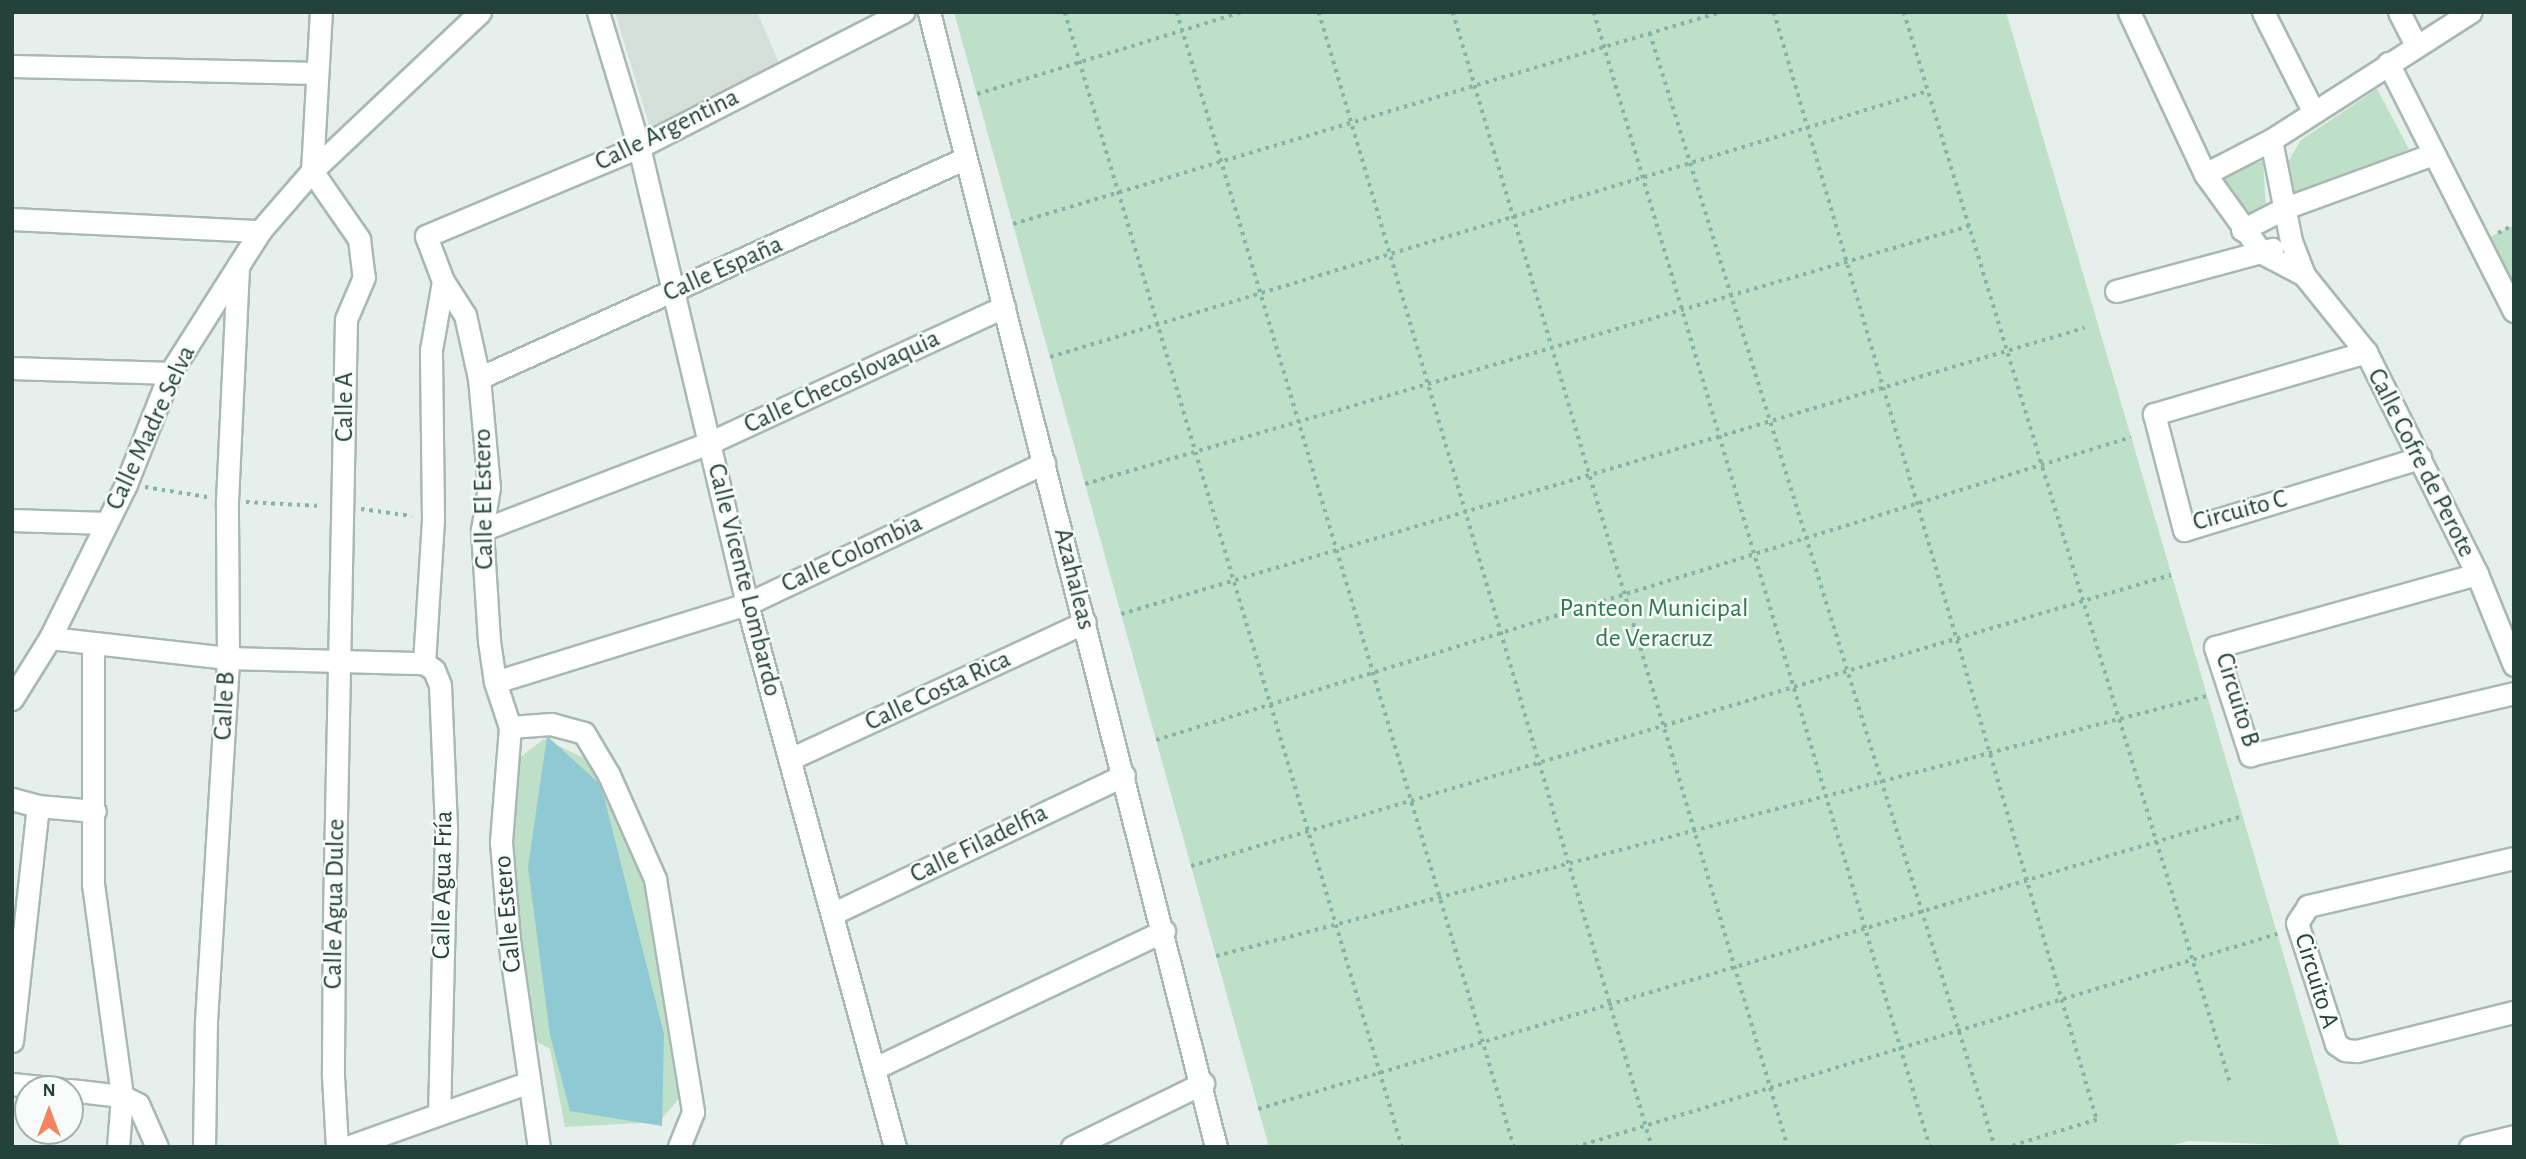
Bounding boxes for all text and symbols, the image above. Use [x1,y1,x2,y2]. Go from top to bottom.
street label: Calle Argentina [590,82,744,178]
street label: Calle España [659,229,787,309]
street label: Calle Checoslovaquia [739,323,945,441]
street label: Calle Madre Selva [99,341,203,515]
street label: Calle Cofre de Perote [2360,363,2482,563]
street label: Calle A [329,372,361,442]
street label: Calle El Estero [467,428,501,570]
street label: Calle Vicente Lombardo [700,460,788,700]
street label: Circuito C [2189,483,2291,539]
street label: Calle Colombia [777,508,927,600]
street label: Azahaleas [1046,525,1102,633]
park label: Panteon Municipal de Veracruz [1560,593,1748,654]
street label: Calle Costa Rica [860,644,1016,738]
street label: Circuito B [2208,649,2266,751]
street label: Calle B [208,671,242,741]
street label: Calle Filadelfia [905,797,1053,891]
street label: Calle Agua Fría [426,810,460,960]
street label: Calle Agua Dulce [318,819,352,989]
street label: Calle Estero [487,854,529,974]
street label: Circuito A [2287,930,2345,1032]
north arrow [14,1075,84,1145]
text: N [42,1081,56,1100]

